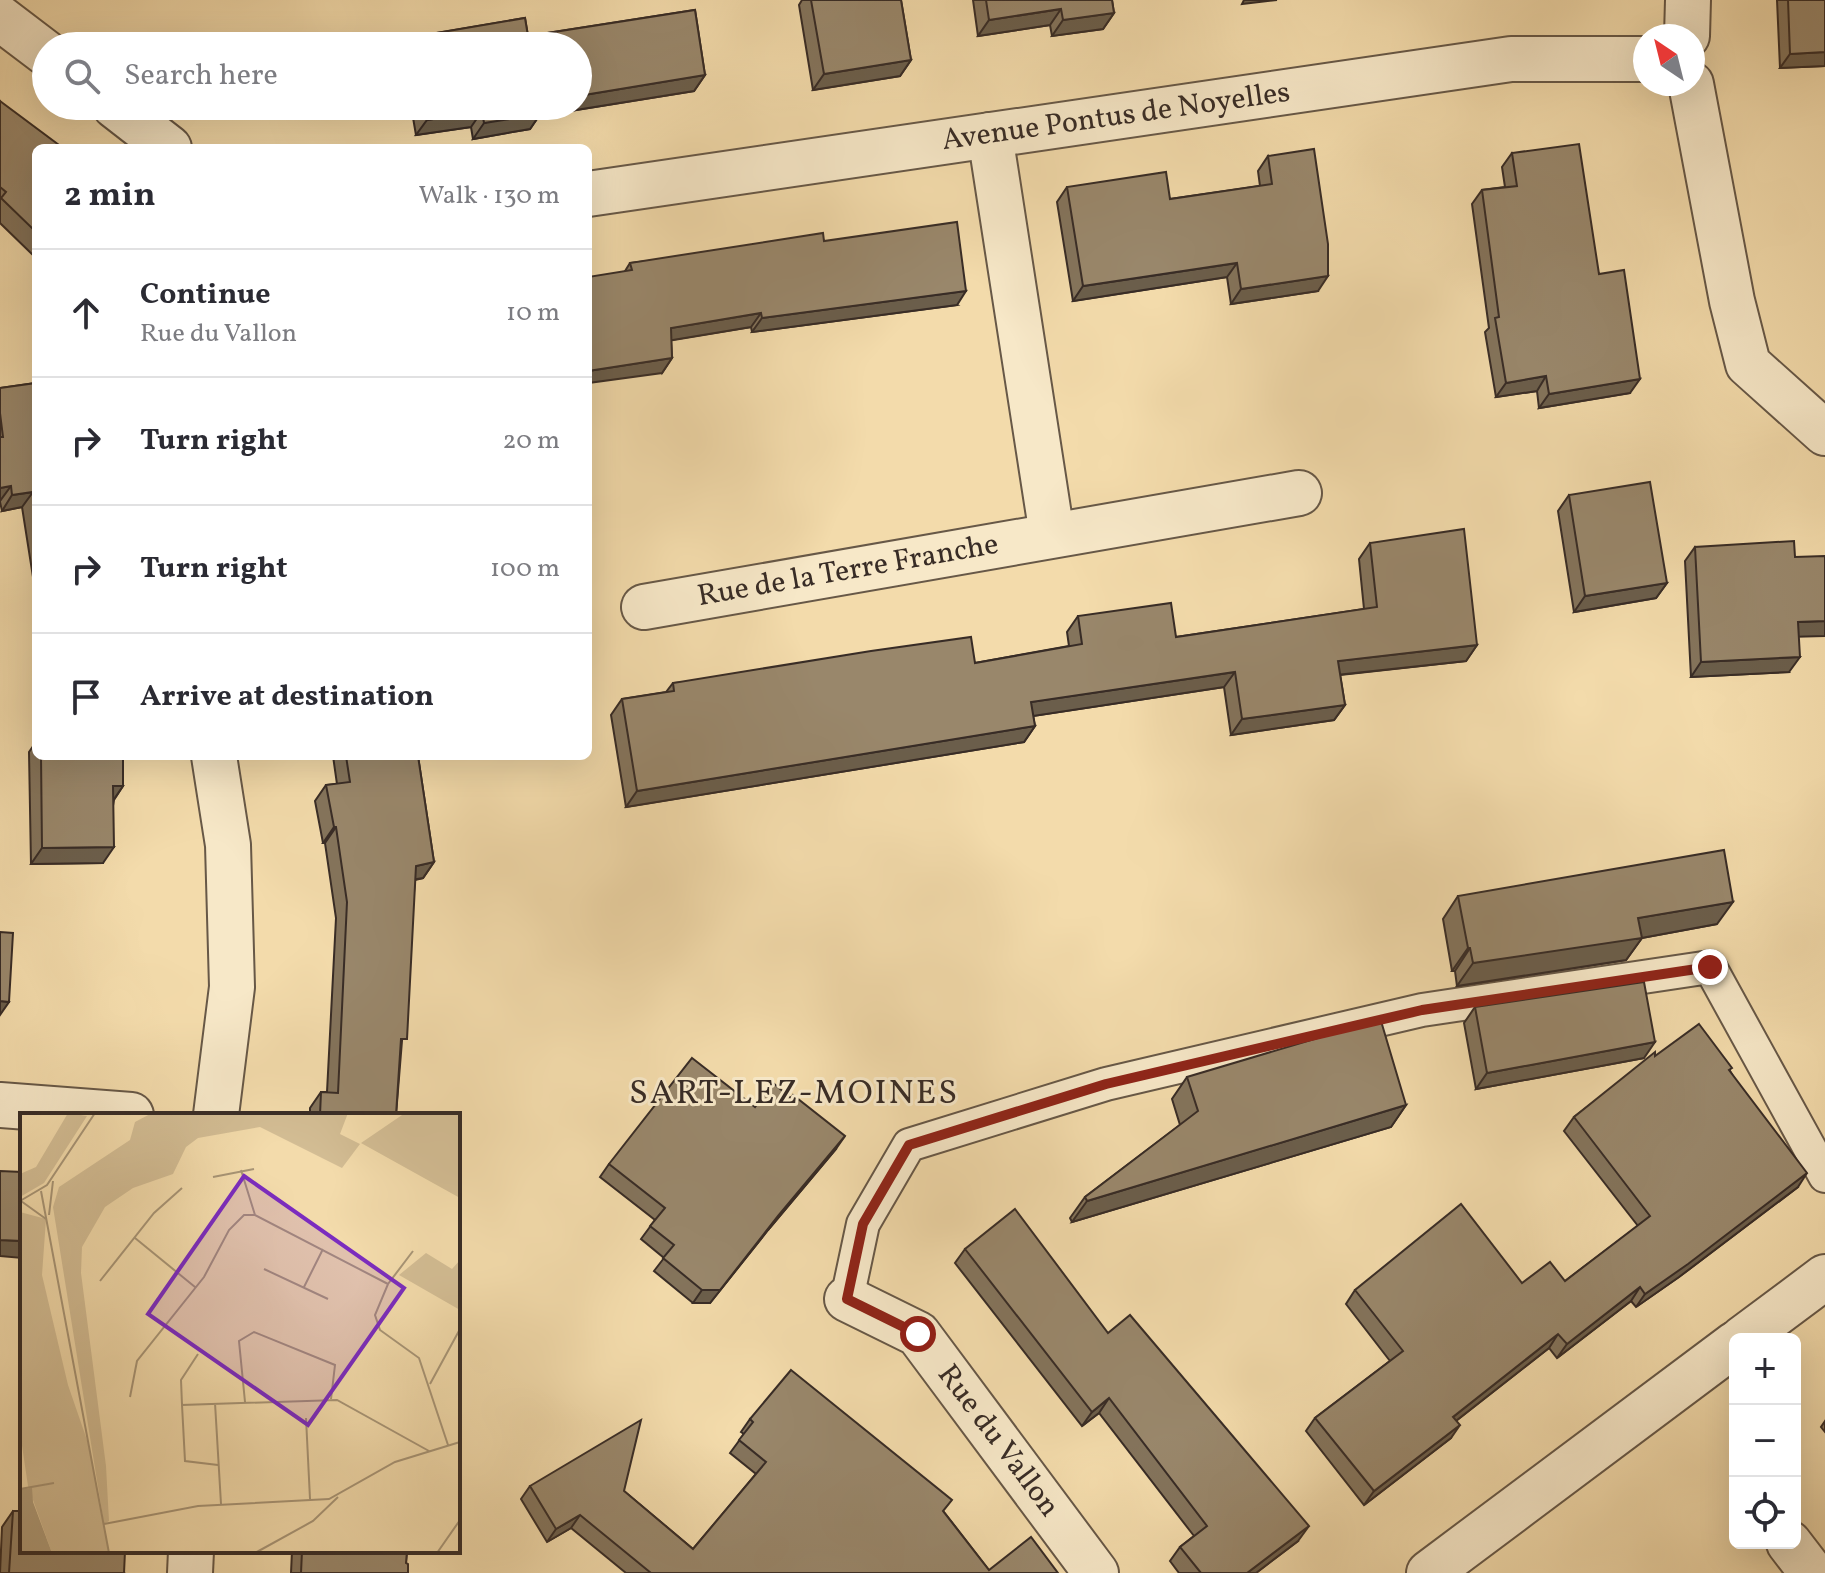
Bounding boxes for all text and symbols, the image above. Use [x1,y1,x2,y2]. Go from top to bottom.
north arrow [1633,24,1705,96]
search box [32,32,592,120]
icon: search [60,54,104,98]
text: Search here [124,55,278,97]
street label: Avenue Pontus de Noyelles [939,72,1293,162]
text: 2 min [64,173,156,220]
text: Walk · 130 m [419,178,560,214]
text: Continue [140,274,271,316]
icon: ahead [64,291,108,335]
text: 10 m [506,295,560,331]
text: Rue du Vallon [140,316,297,352]
icon: right [64,419,108,463]
text: Turn right [140,420,288,462]
text: 20 m [502,423,560,459]
street label: Rue de la Terre Franche [694,524,1002,618]
icon: right [64,547,108,591]
text: Turn right [140,548,288,590]
text: 100 m [490,551,560,587]
icon: arrive [64,675,108,719]
text: Arrive at destination [140,676,434,718]
route end [1692,949,1728,985]
district label: SART-LEZ-MOINES [629,1071,959,1118]
inset map [20,1113,460,1553]
route start [900,1316,936,1352]
map controls [1729,1333,1801,1549]
button: + [1729,1333,1801,1405]
street label: Rue du Vallon [927,1356,1069,1526]
button: − [1729,1405,1801,1477]
button: locate [1729,1477,1801,1549]

